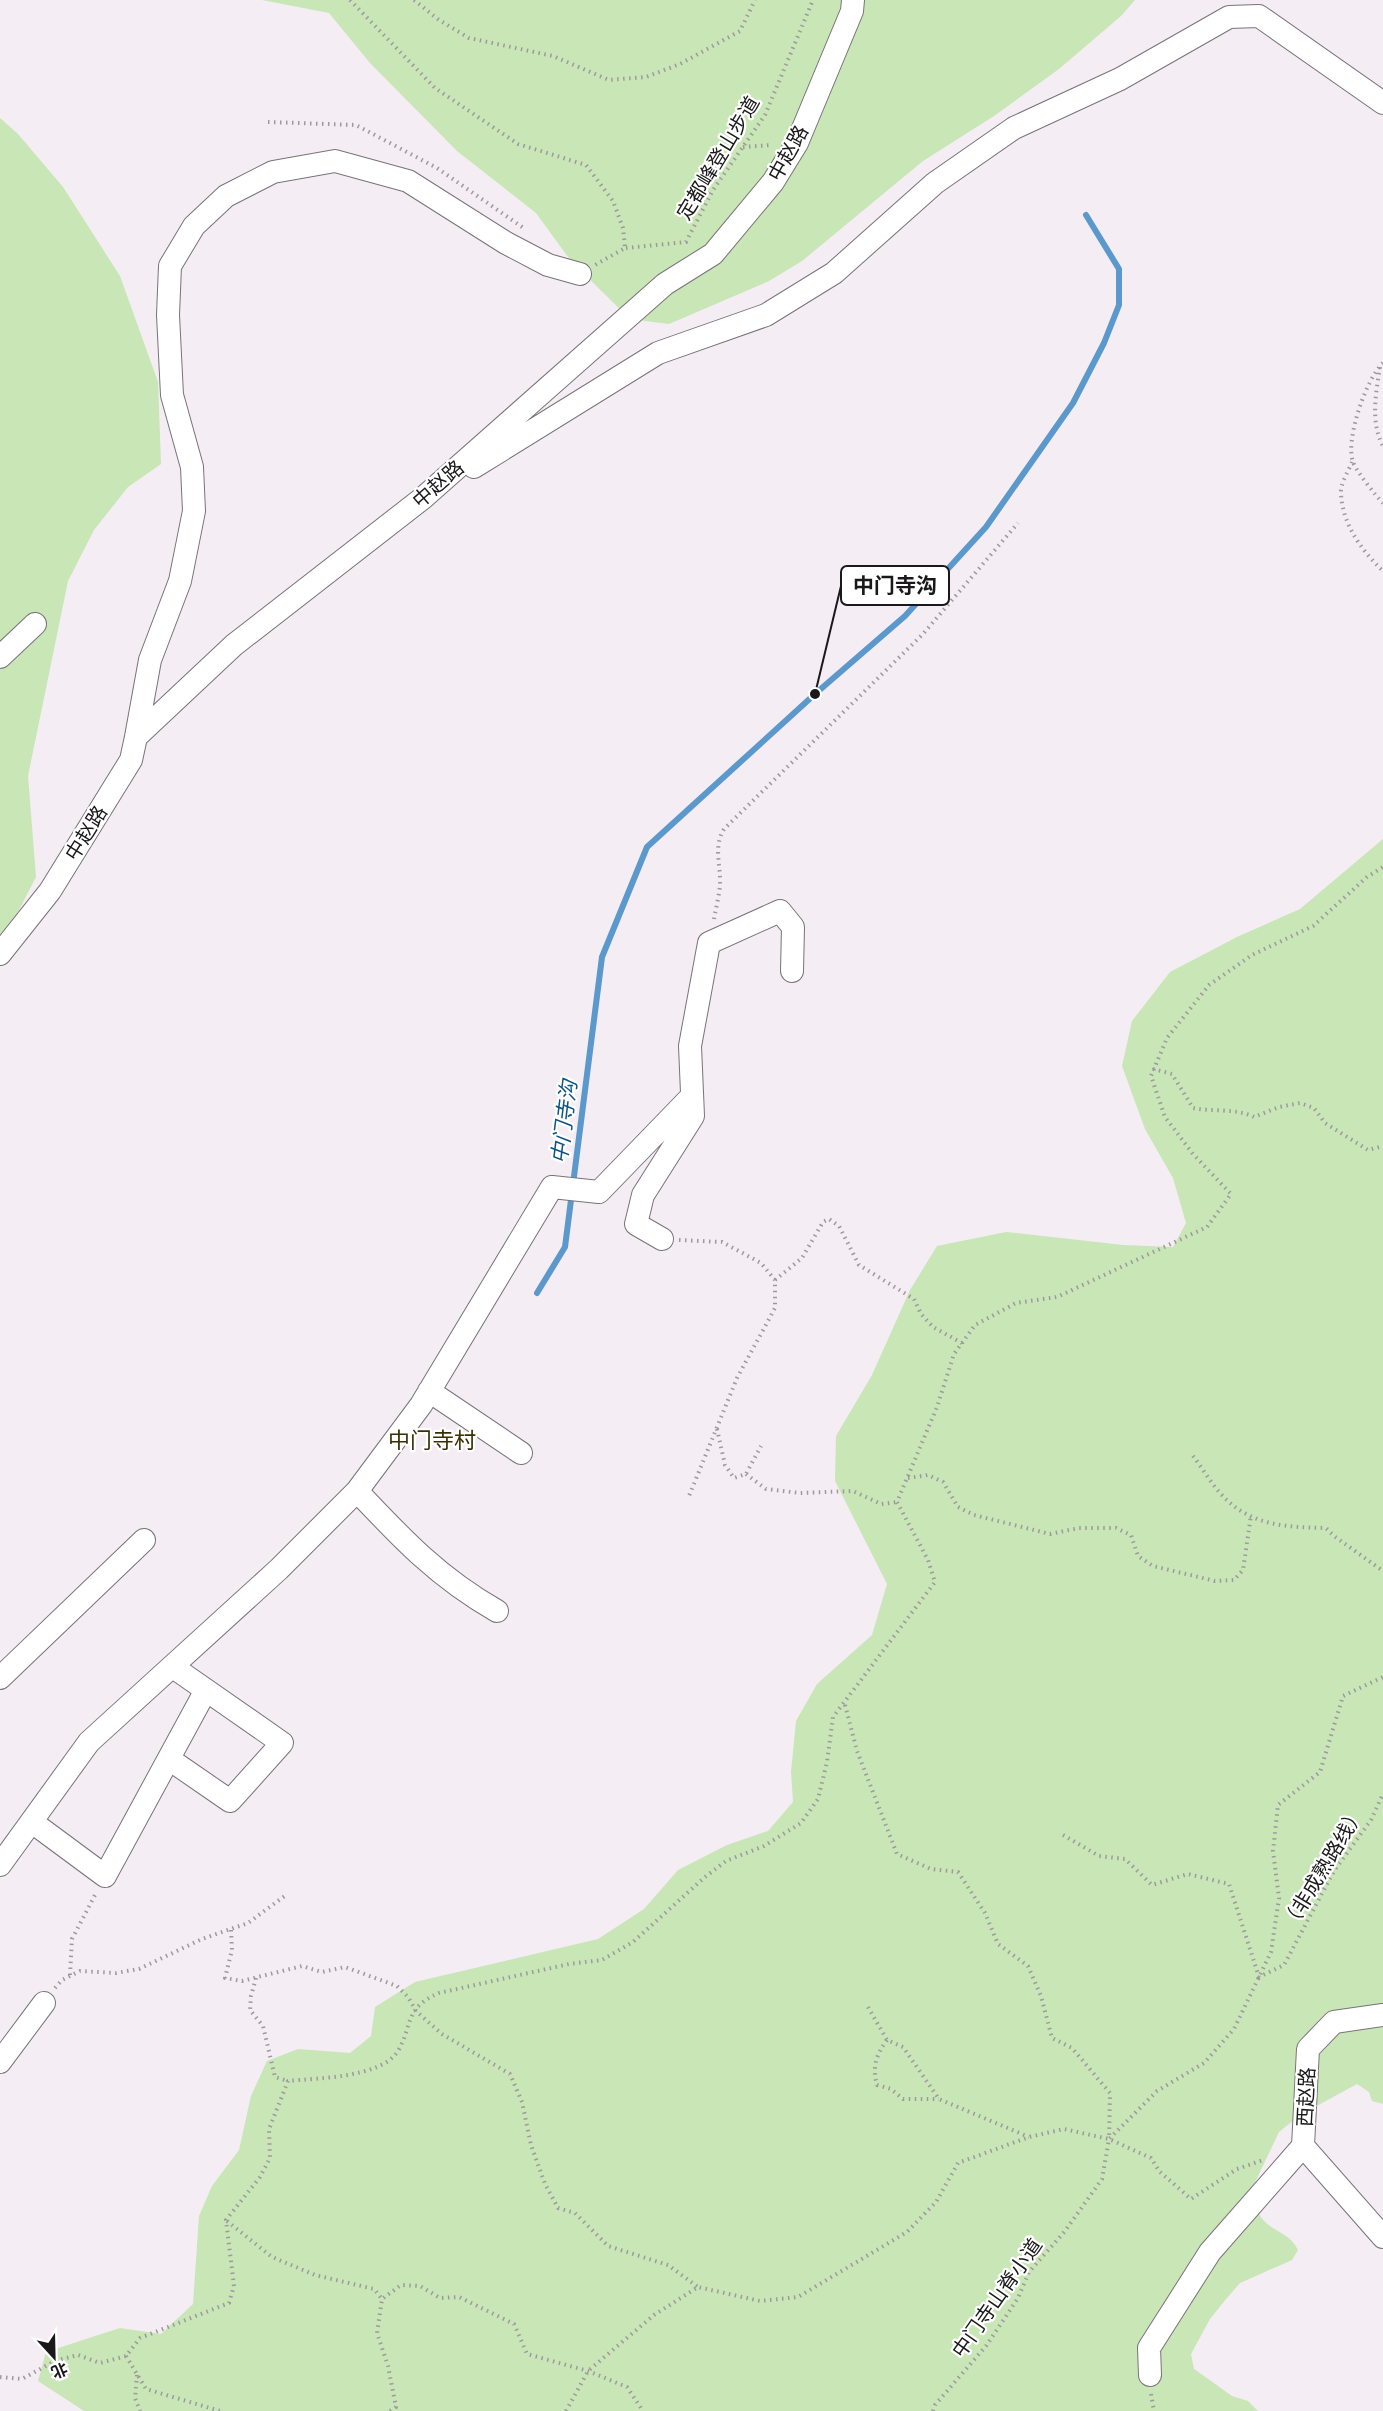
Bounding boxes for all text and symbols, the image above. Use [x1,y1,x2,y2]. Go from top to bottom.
street label: 定都峰登山步道 [672,92,764,224]
street label: 中赵路 [763,121,813,185]
street label: 中赵路 [407,455,469,513]
callout: 中门寺沟 [841,566,949,605]
text: 中门寺沟 [853,573,937,598]
street label: 中赵路 [60,801,112,865]
water label: 中门寺沟 [546,1077,582,1165]
district label: 中门寺村 [388,1427,476,1454]
street label: （非成熟路线） [1277,1802,1369,1934]
street label: 西赵路 [1292,2066,1320,2128]
street label: 中门寺山脊小道 [947,2234,1047,2362]
north arrow [24,2327,84,2387]
text: 北 [48,2359,70,2382]

